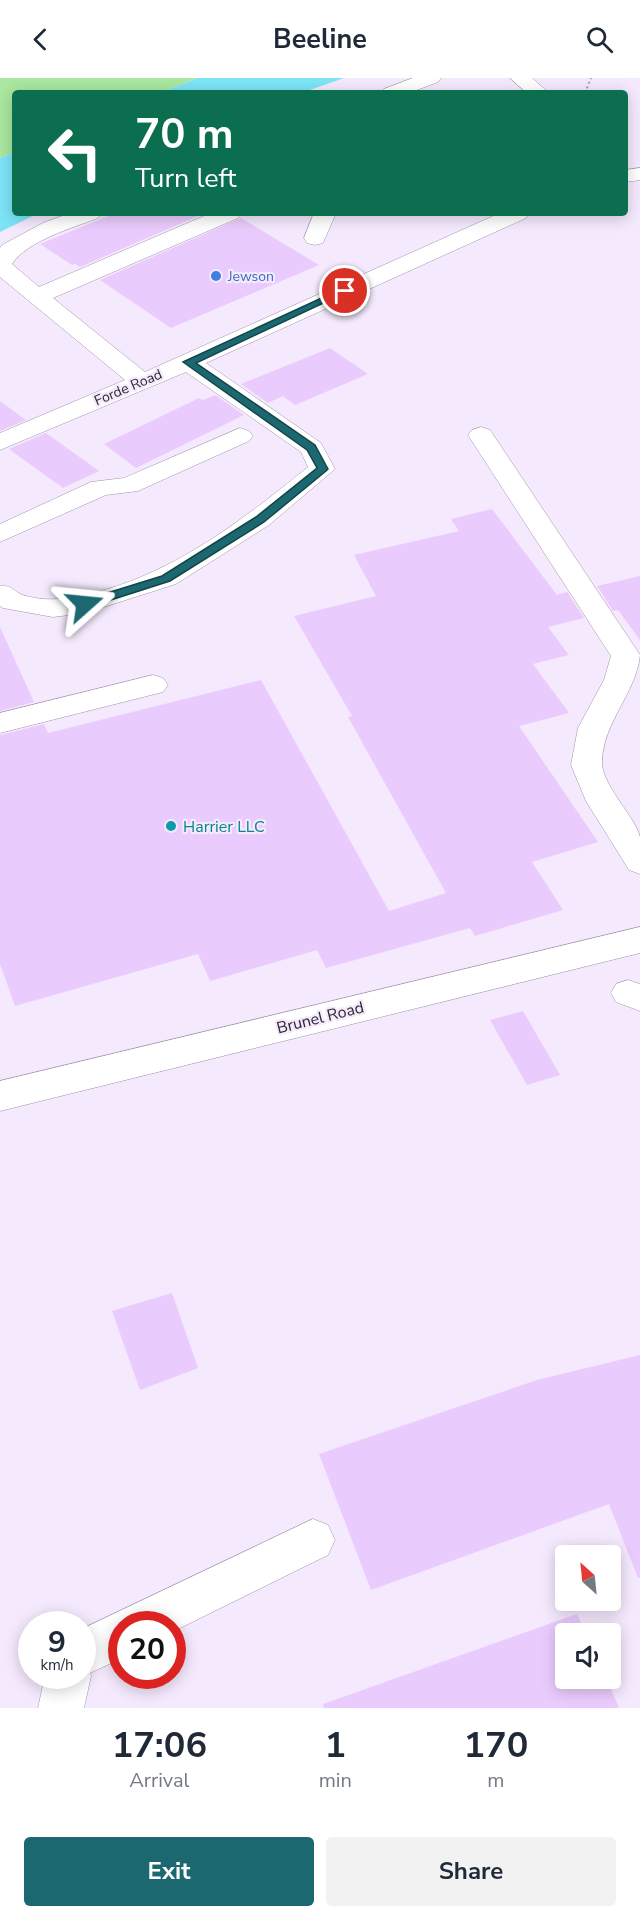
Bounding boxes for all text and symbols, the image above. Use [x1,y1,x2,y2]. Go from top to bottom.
text: Beeline [273,21,367,58]
icon: back [24,23,57,56]
icon: search [583,23,616,56]
text: 70 m [135,106,234,163]
icon: left [36,114,114,192]
text: Turn left [135,160,236,197]
pin [319,265,370,316]
place label: Jewson [227,267,274,286]
marker: Jewson [209,269,223,283]
icon: arrive [328,274,361,307]
street label: Forde Road [91,365,165,410]
position arrow [53,572,117,636]
place label: Harrier LLC [183,816,265,838]
marker: Harrier LLC [164,819,178,833]
street label: Brunel Road [274,997,366,1039]
north arrow [555,1545,621,1611]
map controls [555,1545,621,1689]
speed limit sign: 20 [108,1611,186,1689]
text: 9 [48,1622,66,1663]
button: sound [555,1623,621,1689]
text: km/h [40,1655,74,1675]
text: 17:06 [112,1721,207,1770]
text: 1 [324,1721,346,1770]
text: 170 [463,1721,528,1770]
text: Arrival [129,1767,189,1794]
text: min [319,1767,352,1794]
text: m [487,1767,504,1794]
button: Exit [24,1837,314,1906]
button: Share [326,1837,616,1906]

